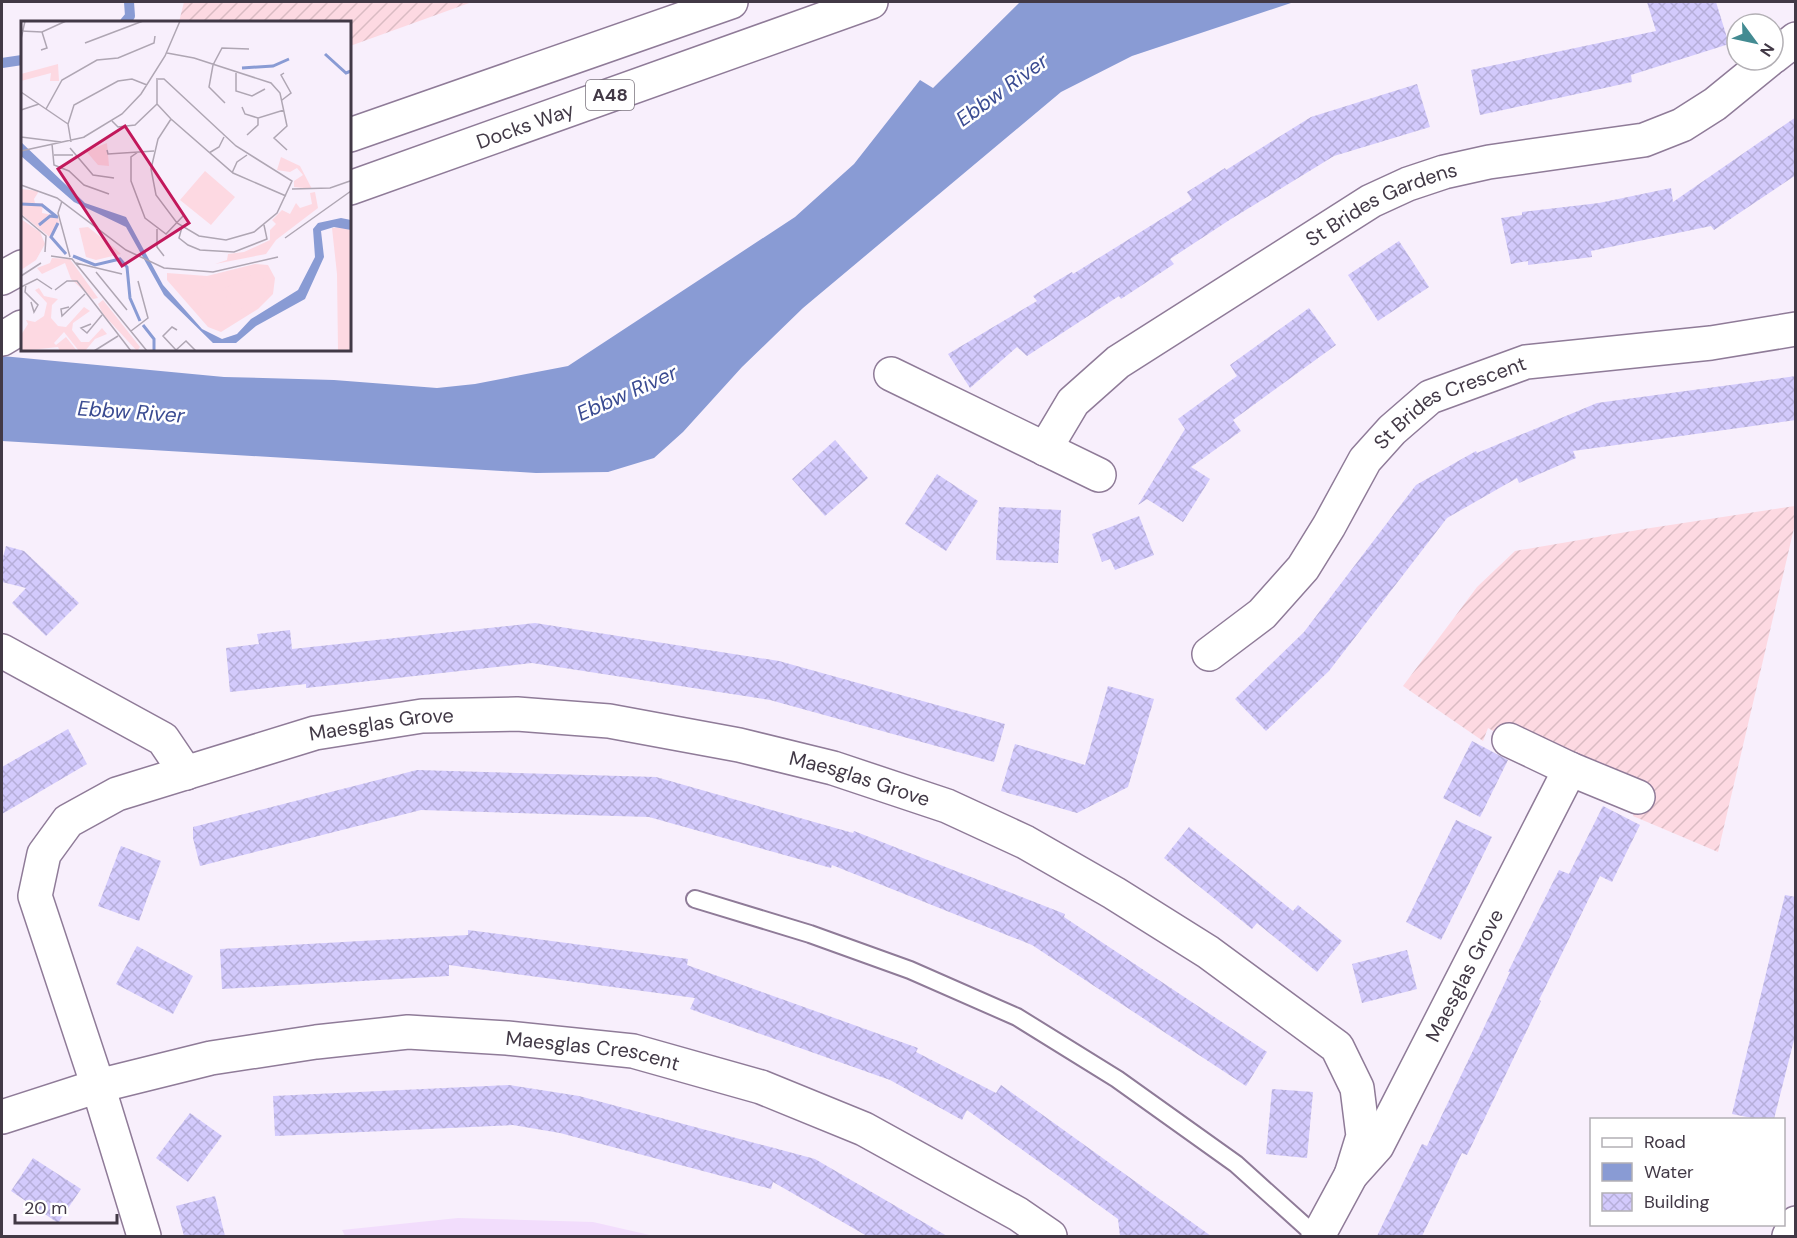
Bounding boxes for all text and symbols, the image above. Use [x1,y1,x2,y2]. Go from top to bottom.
north arrow [1725,12,1785,72]
inset map [21,21,351,351]
text: N [1755,39,1779,61]
water label: Ebbw River [950,46,1055,133]
road number: A48 [586,80,634,110]
street label: Docks Way [473,96,578,155]
street label: St Brides Gardens [1301,156,1459,252]
street label: St Brides Crescent [1368,350,1530,455]
water label: Ebbw River [572,358,683,428]
water label: Ebbw River [76,394,187,430]
street label: Maesglas Grove [307,702,454,747]
street label: Maesglas Grove [787,745,933,812]
street label: Maesglas Grove [1420,904,1509,1046]
street label: Maesglas Crescent [504,1025,683,1077]
legend [1590,1118,1785,1226]
text: Road [1644,1130,1686,1154]
text: Water [1644,1160,1694,1184]
scale bar [15,1187,117,1225]
text: Building [1644,1190,1709,1214]
text: 20 m [24,1196,67,1220]

